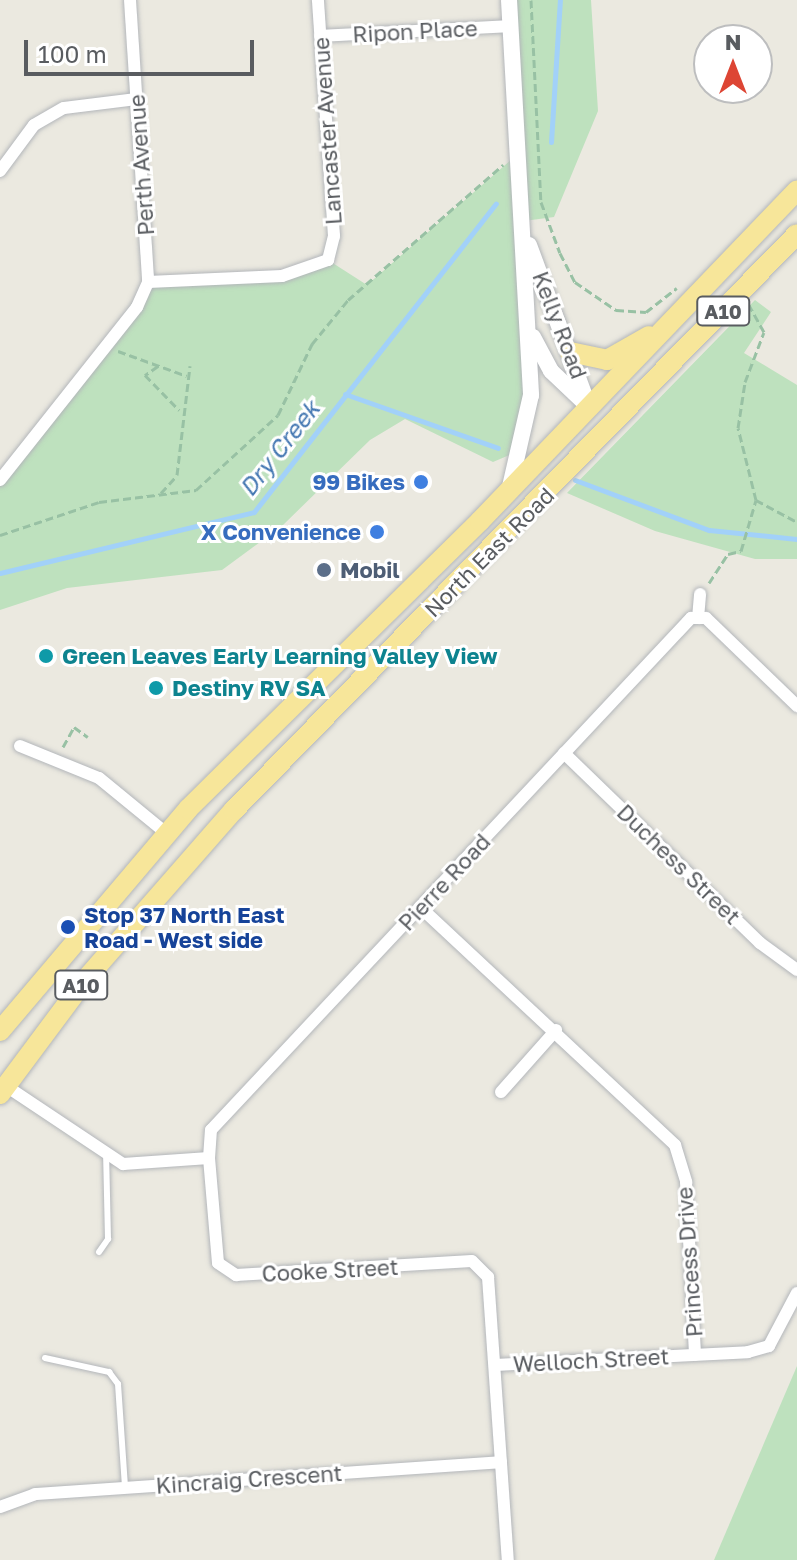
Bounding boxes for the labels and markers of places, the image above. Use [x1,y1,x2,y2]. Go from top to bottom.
place label: 99 Bikes [312,469,405,495]
marker: 99 Bikes [412,473,430,491]
place label: X Convenience [201,519,361,545]
marker: X Convenience [368,523,386,541]
place label: Mobil [340,557,400,583]
marker: Mobil [315,561,333,579]
place label: Green Leaves Early Learning Valley View [62,643,498,669]
marker: Green Leaves Early Learning Valley View [37,647,55,665]
place label: Destiny RV SA [172,675,326,701]
marker: Destiny RV SA [147,679,165,697]
place label: Stop 37 North East Road - West side [84,901,285,952]
marker: Stop 37 North East Road - West side [59,918,77,936]

